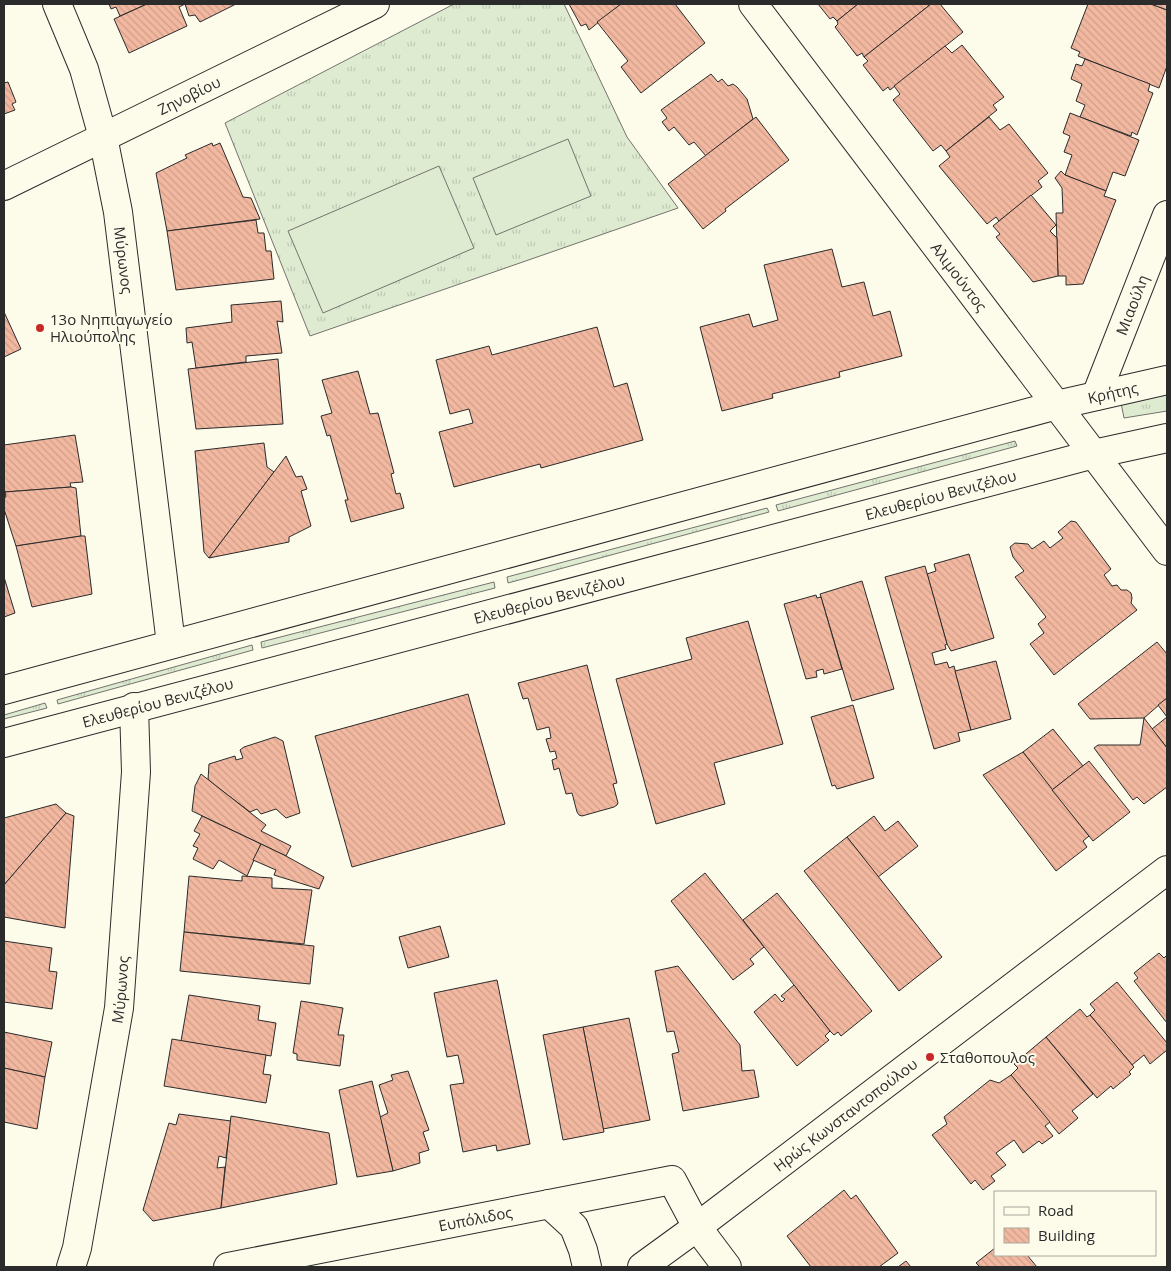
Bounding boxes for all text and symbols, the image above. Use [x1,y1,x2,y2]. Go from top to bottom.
street label: Ζηνοβίου [154,71,224,119]
street label: Μύρωνος [110,225,138,295]
street label: Αλιμούντος [927,238,992,315]
street label: Μιαούλη [1111,272,1153,338]
place label: 13ο Νηπιαγωγείο Ηλιούπολης [50,309,173,346]
marker: 13ο Νηπιαγωγείο Ηλιούπολης [34,322,46,334]
street label: Κρήτης [1086,377,1140,408]
street label: Ελευθερίου Βενιζέλου [863,465,1018,524]
street label: Ελευθερίου Βενιζέλου [471,569,627,628]
street label: Ελευθερίου Βενιζέλου [80,673,235,732]
street label: Μύρωνος [106,955,133,1025]
place label: Σταθοπουλος [940,1047,1035,1067]
marker: Σταθοπουλος [924,1051,936,1063]
street label: Ηρώς Κωνσταντοπούλου [769,1053,921,1176]
legend [994,1191,1156,1256]
text: Road [1038,1200,1074,1220]
street label: Ευπόλιδος [437,1202,514,1236]
text: Building [1038,1225,1095,1245]

